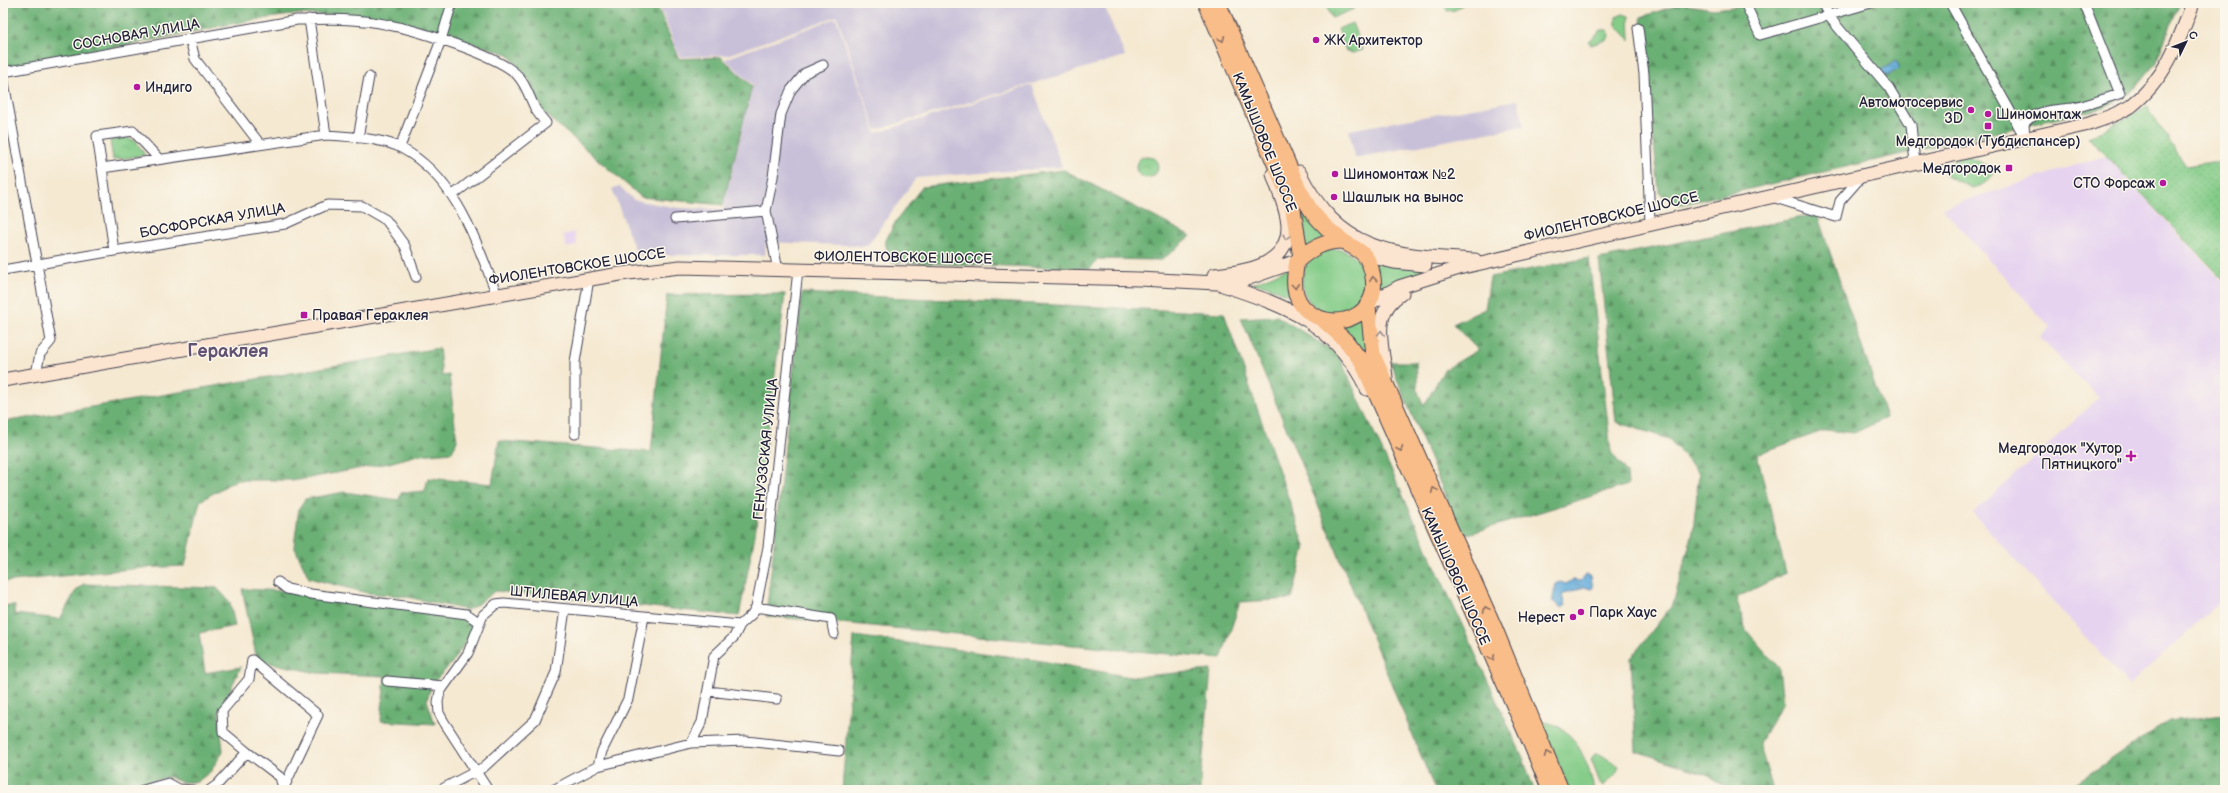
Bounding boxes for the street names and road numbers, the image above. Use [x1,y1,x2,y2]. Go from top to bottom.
street label: СОСНОВАЯ УЛИЦА [72,15,201,54]
street label: КАМЫШОВОЕ ШОССЕ [1229,70,1300,214]
street label: ФИОЛЕНТОВСКОЕ ШОССЕ [1522,188,1700,245]
street label: БОСФОРСКАЯ УЛИЦА [138,199,287,242]
street label: ФИОЛЕНТОВСКОЕ ШОССЕ [488,244,667,289]
street label: ФИОЛЕНТОВСКОЕ ШОССЕ [814,247,992,268]
street label: ГЕНУЭЗСКАЯ УЛИЦА [750,377,781,521]
street label: КАМЫШОВОЕ ШОССЕ [1417,505,1494,648]
street label: ШТИЛЕВАЯ УЛИЦА [509,582,639,611]

